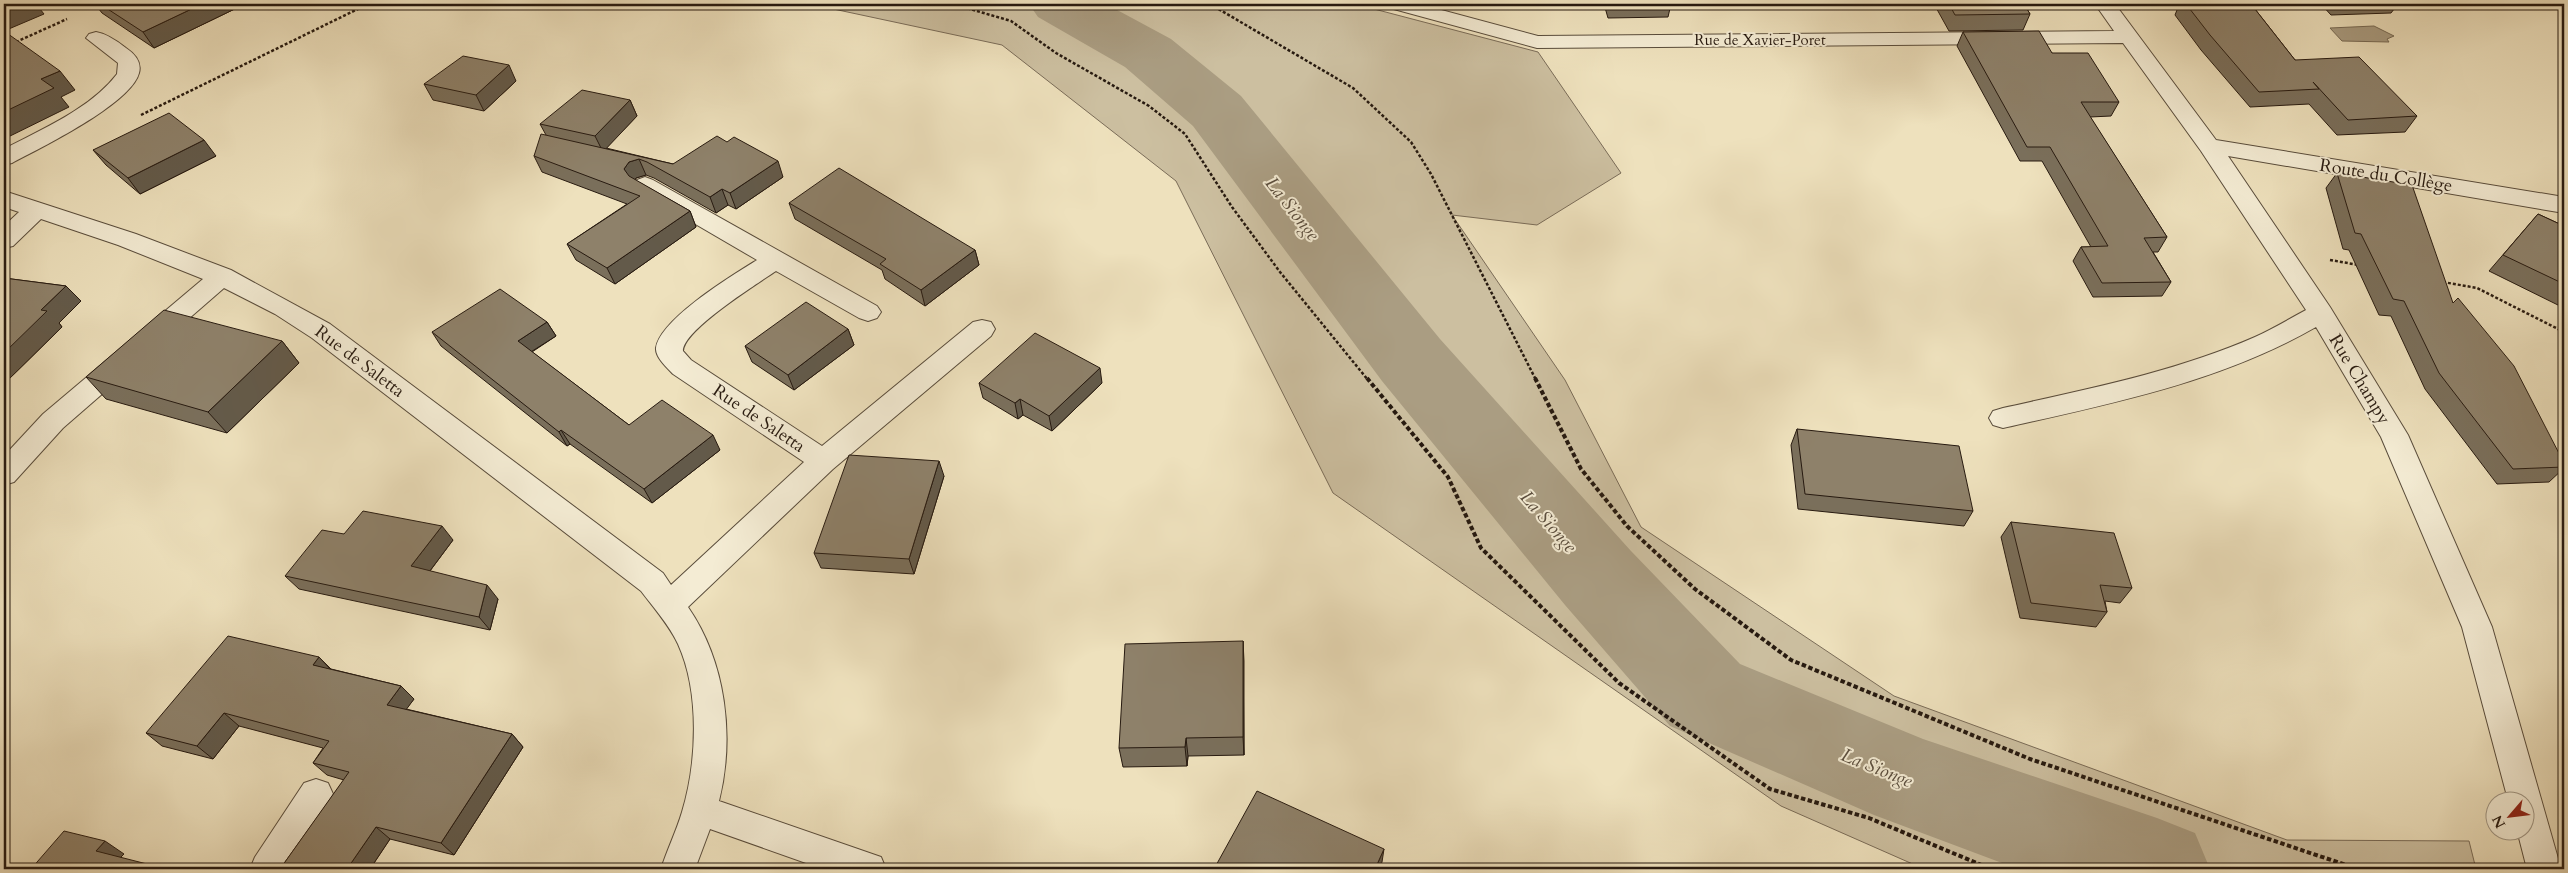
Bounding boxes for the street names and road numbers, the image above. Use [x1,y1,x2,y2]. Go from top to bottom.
street label: Rue de Xavier-Poret [1694,30,1826,50]
street label: Route du Collège [2318,153,2454,198]
street label: Rue de Saletta [310,319,410,404]
street label: Rue Champy [2323,329,2397,429]
street label: Rue de Saletta [708,378,810,459]

